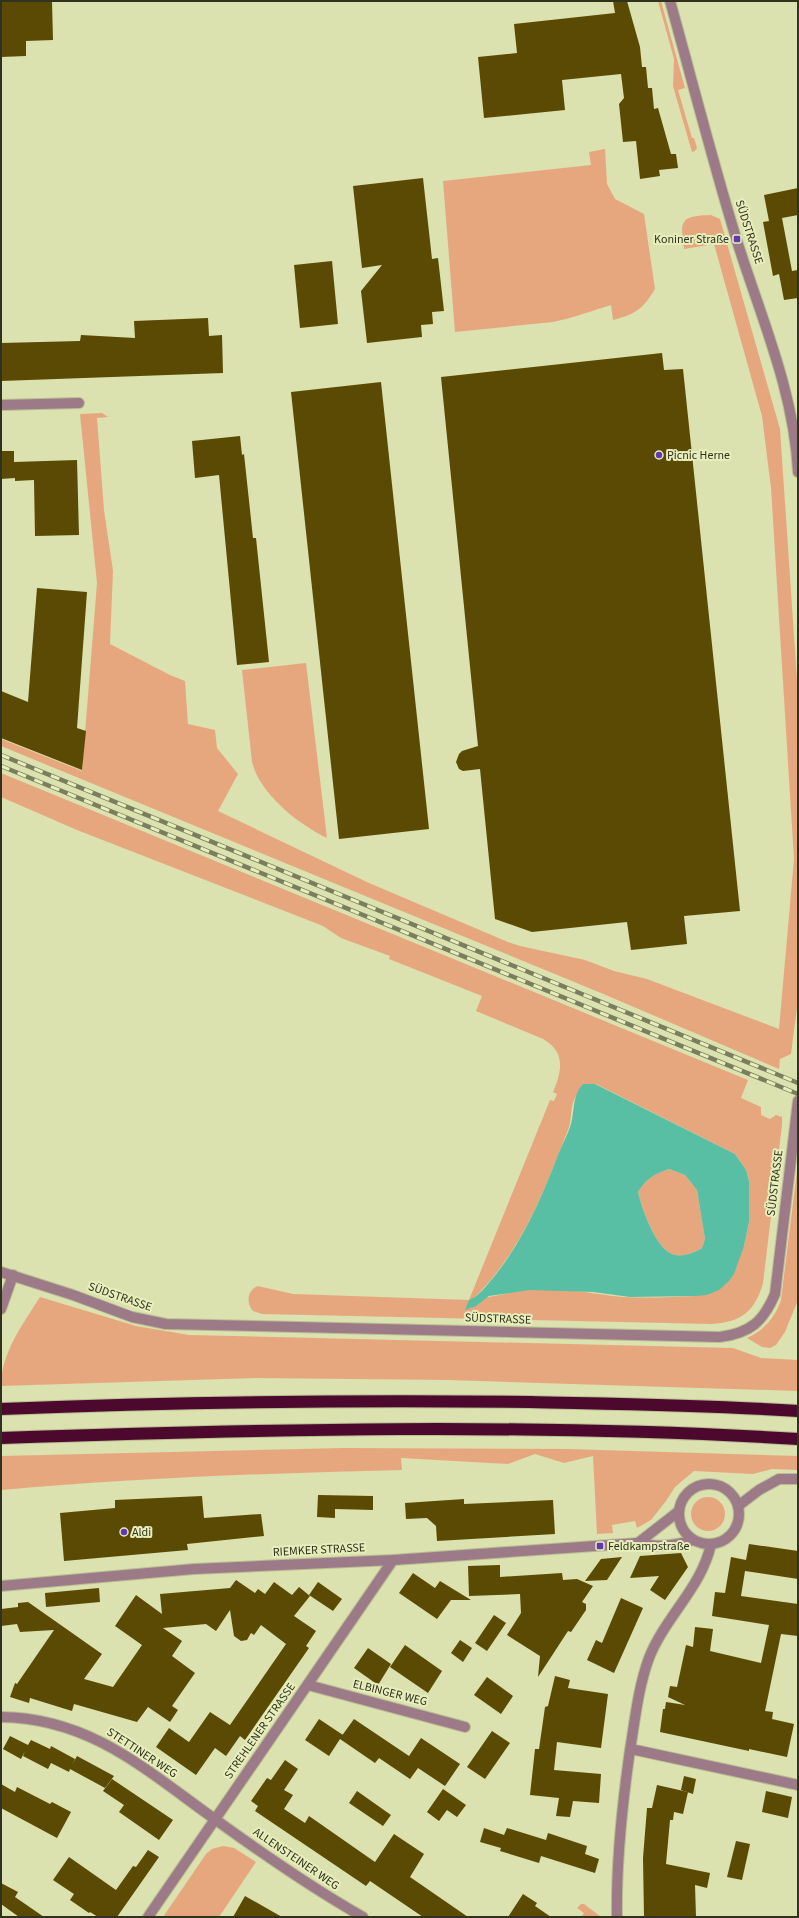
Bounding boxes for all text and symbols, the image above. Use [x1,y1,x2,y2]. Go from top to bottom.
street label: SÜDSTRASSE [731,198,767,266]
place label: Koniner Straße [654,231,729,248]
marker: Koniner Straße [732,234,742,244]
place label: Picnic Herne [667,447,730,464]
marker: Picnic Herne [654,450,664,460]
street label: SÜDSTRASSE [763,1149,787,1217]
street label: SÜDSTRASSE [86,1278,154,1316]
street label: SÜDSTRASSE [465,1309,531,1329]
place label: Aldi [132,1524,151,1541]
marker: Aldi [119,1527,129,1537]
place label: Feldkampstraße [608,1538,690,1555]
street label: RIEMKER STRASSE [272,1539,366,1561]
marker: Feldkampstraße [595,1541,605,1551]
street label: ELBINGER WEG [351,1676,429,1710]
street label: STREHLENER STRASSE [220,1679,300,1783]
street label: STETTINER WEG [103,1724,181,1782]
street label: ALLENSTEINER WEG [249,1824,343,1894]

